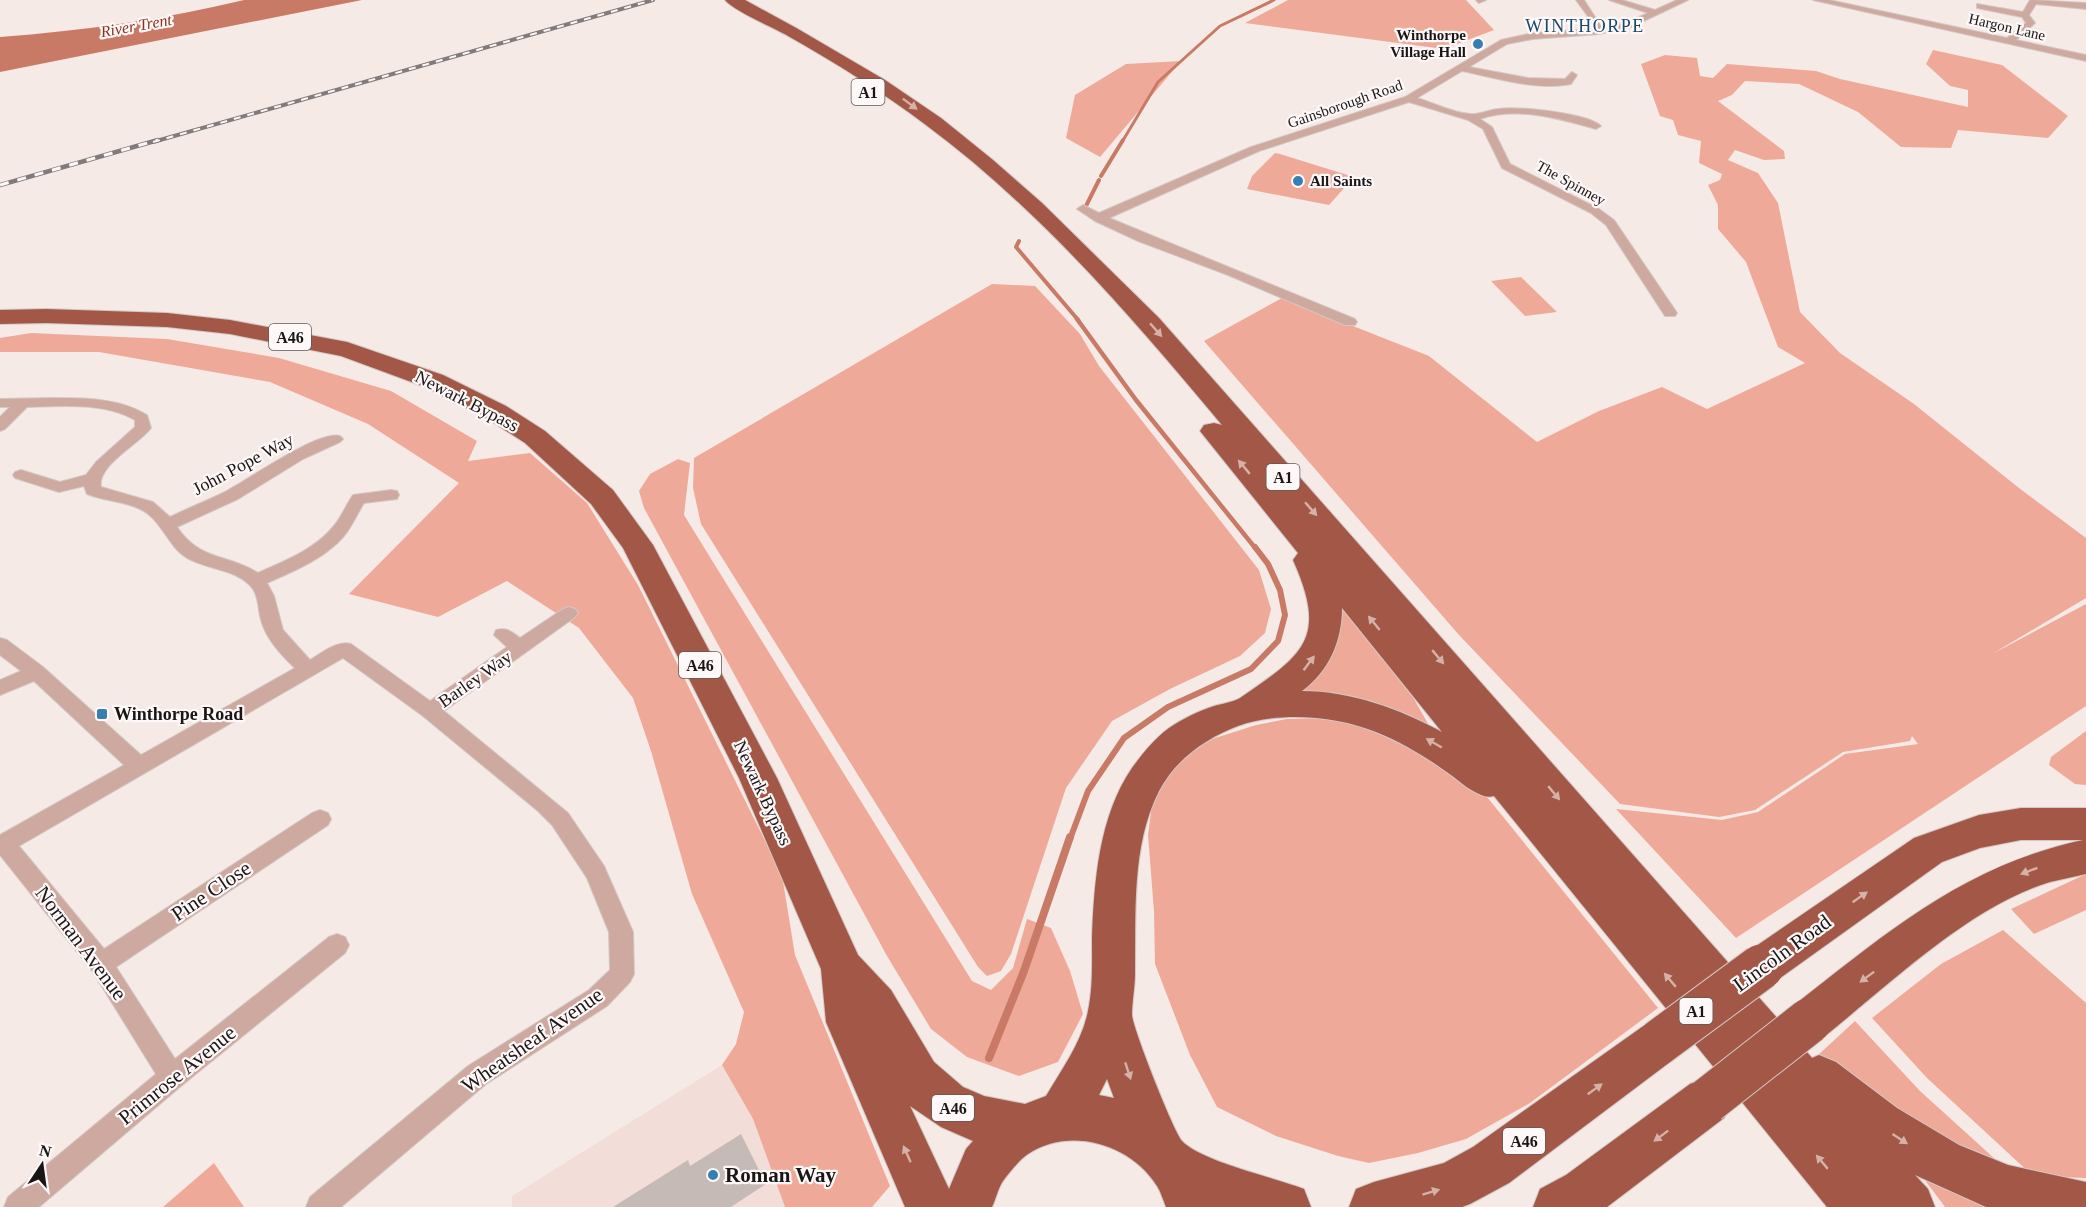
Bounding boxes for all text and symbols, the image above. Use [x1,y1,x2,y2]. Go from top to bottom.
street label: Hargon Lane [1967,10,2047,44]
water label: River Trent [98,11,173,40]
district label: WINTHORPE [1525,16,1645,36]
place label: Winthorpe Village Hall [1390,27,1466,60]
marker: Winthorpe Village Hall [1471,37,1485,51]
street label: Gainsborough Road [1285,77,1405,131]
road number: A1 [852,79,884,105]
one-way arrow [902,98,918,111]
street label: The Spinney [1534,158,1609,209]
place label: All Saints [1310,173,1372,189]
marker: All Saints [1291,174,1305,188]
one-way arrow [1149,322,1162,337]
road number: A46 [269,324,311,350]
street label: Newark Bypass [412,366,522,436]
street label: John Pope Way [189,429,297,499]
one-way arrow [1238,459,1251,475]
road number: A1 [1266,464,1300,490]
one-way arrow [1304,501,1317,516]
one-way arrow [1369,616,1381,631]
street label: Barley Way [435,647,515,711]
one-way arrow [1432,649,1445,665]
road number: A46 [679,652,721,678]
one-way arrow [1303,655,1315,671]
place label: Winthorpe Road [114,704,243,724]
marker: Winthorpe Road [95,707,109,721]
street label: Newark Bypass [730,737,796,849]
one-way arrow [1426,737,1442,748]
one-way arrow [1547,785,1560,800]
street label: Pine Close [167,856,255,926]
one-way arrow [2020,866,2038,876]
street label: Norman Avenue [30,881,132,1005]
one-way arrow [1851,891,1867,903]
street label: Lincoln Road [1728,909,1836,996]
one-way arrow [1859,970,1874,982]
one-way arrow [1664,973,1677,988]
street label: Wheatsheaf Avenue [457,982,607,1098]
road number: A1 [1680,998,1712,1024]
street label: Primrose Avenue [114,1020,240,1130]
one-way arrow [1124,1062,1133,1080]
one-way arrow [1586,1083,1602,1095]
road number: A46 [932,1095,974,1121]
road number: A46 [1503,1128,1545,1154]
one-way arrow [1653,1129,1668,1141]
one-way arrow [1891,1134,1908,1145]
north arrow [12,1135,72,1195]
text: N [38,1141,53,1161]
one-way arrow [902,1144,912,1162]
one-way arrow [1815,1154,1828,1170]
place label: Roman Way [725,1163,837,1187]
marker: Roman Way [706,1168,720,1182]
one-way arrow [1422,1187,1440,1196]

